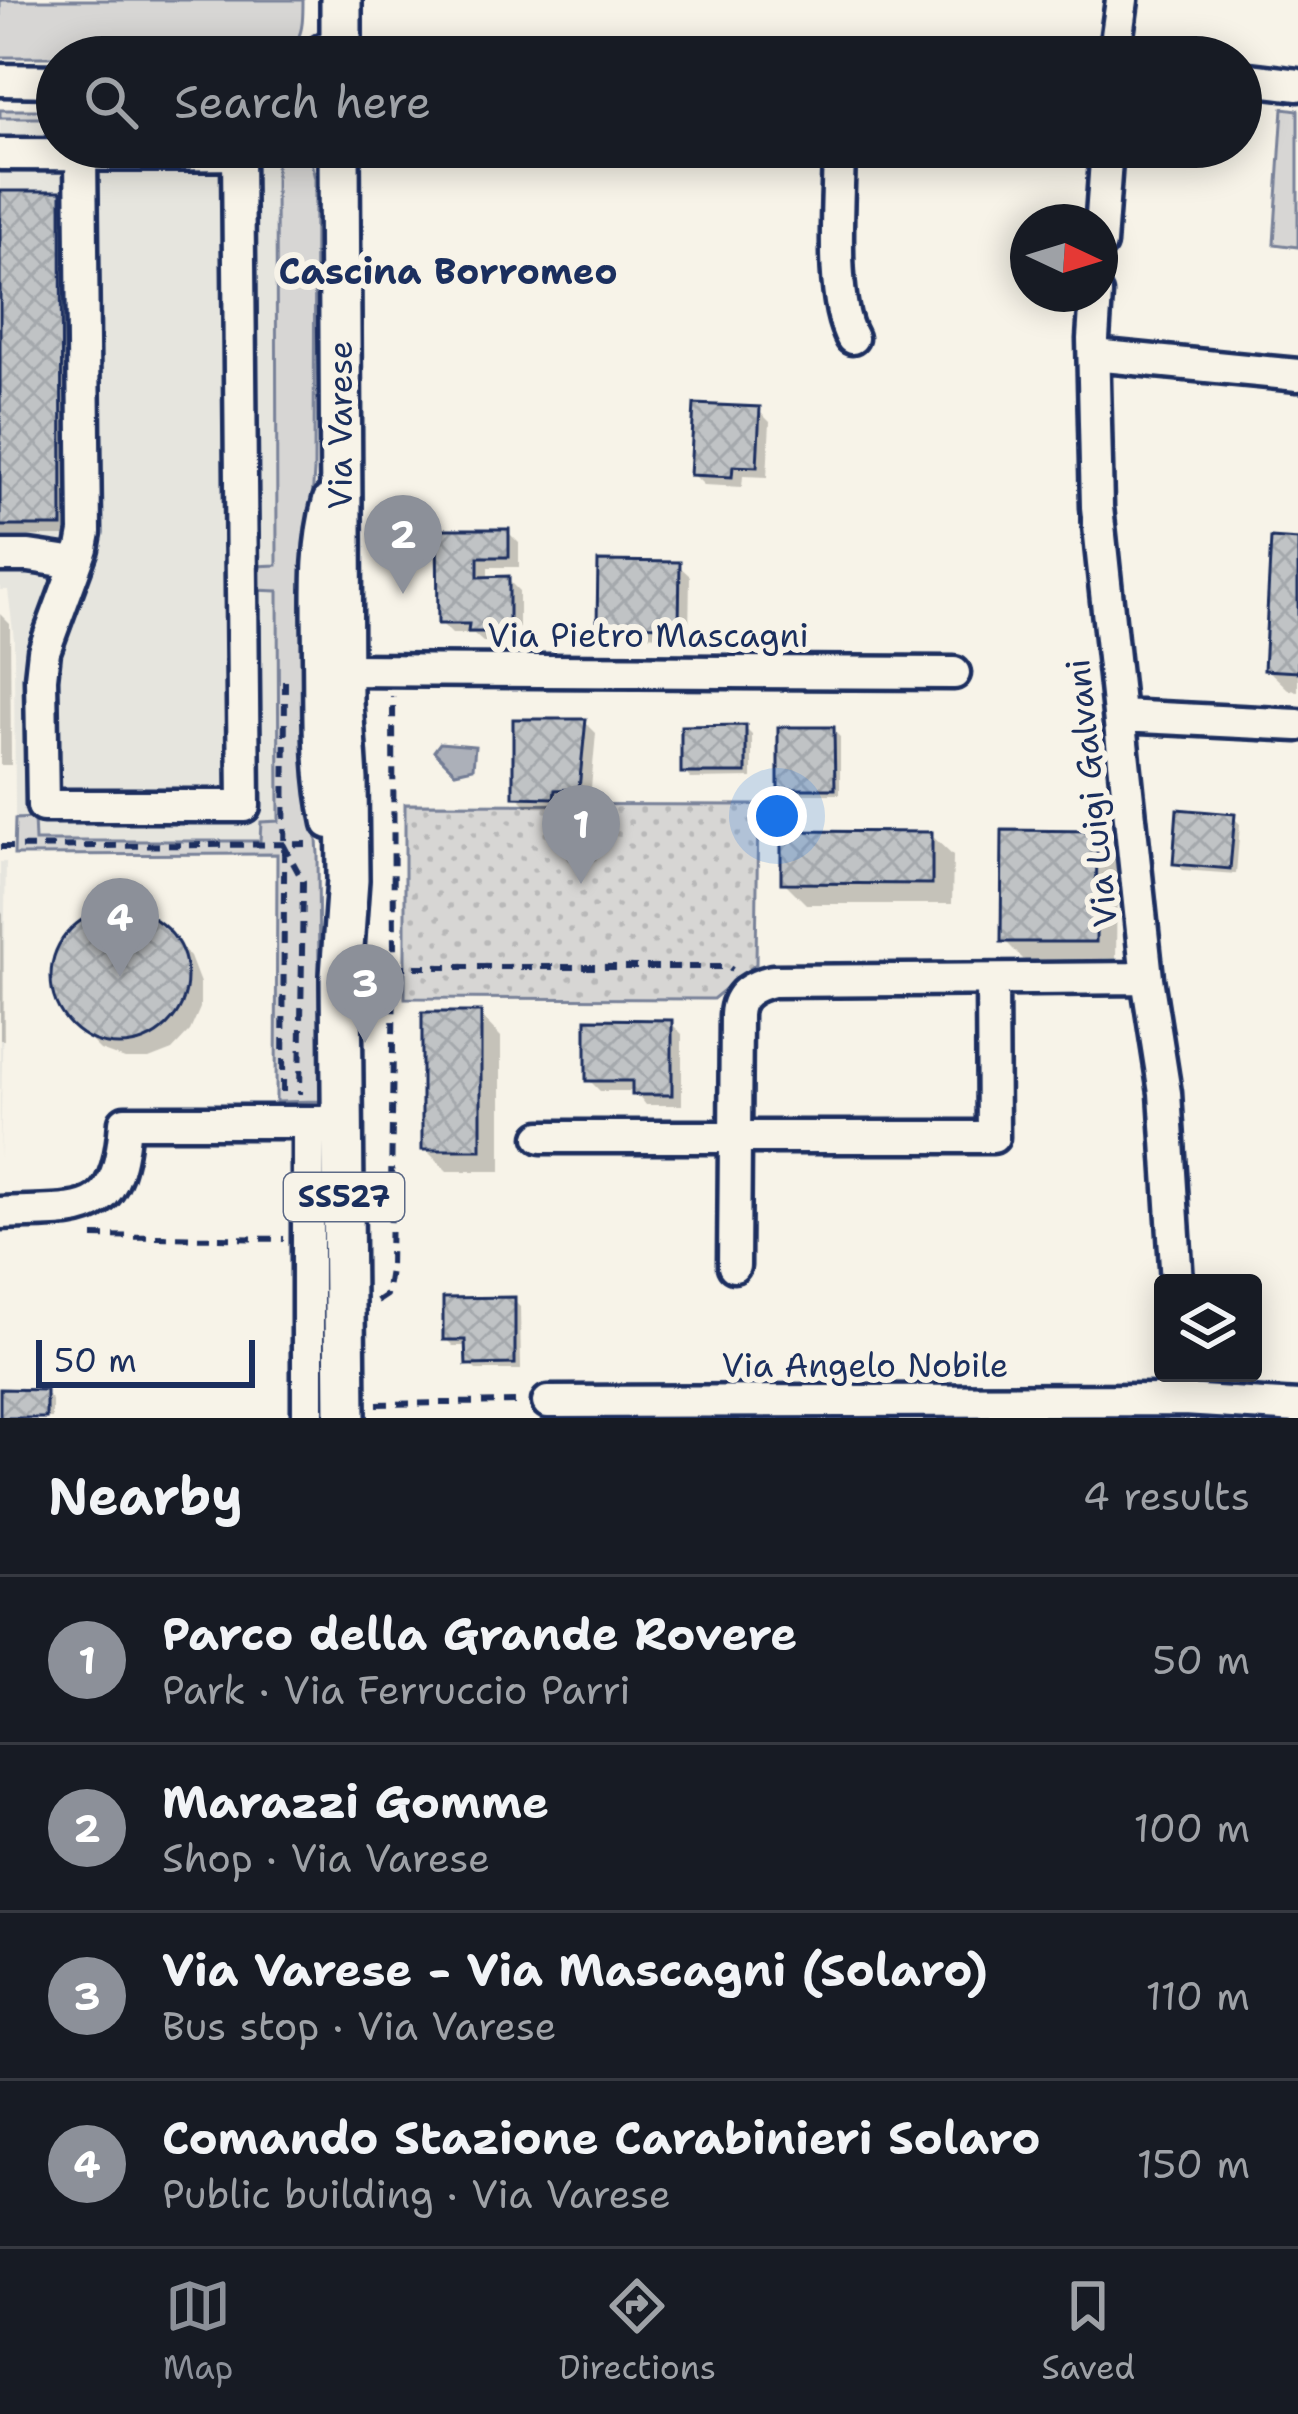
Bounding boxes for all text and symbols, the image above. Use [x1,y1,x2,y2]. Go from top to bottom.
search box [36,36,1262,168]
icon: search [78,69,144,135]
text: Search here [174,72,431,132]
north arrow [1010,204,1118,312]
district label: Cascina Borromeo [278,247,618,296]
street label: Via Varese [318,341,363,509]
pin: 2 [364,495,442,594]
street label: Via Pietro Mascagni [487,613,809,658]
street label: Via Luigi Galvani [1055,657,1128,929]
pin: 1 [542,785,620,884]
your location [747,786,807,846]
pin: 4 [81,878,159,977]
pin: 3 [326,944,404,1043]
road number: SS527 [284,1173,404,1221]
map controls [1154,1274,1262,1382]
button: layers [1154,1274,1262,1382]
scale bar [36,1334,255,1387]
text: 50 m [54,1338,137,1383]
street label: Via Angelo Nobile [722,1343,1008,1388]
text: Nearby [48,1462,243,1530]
text: 4 results [1083,1470,1250,1522]
text: Parco della Grande Rovere [162,1604,797,1664]
text: 1 [78,1634,96,1686]
text: 50 m [1152,1634,1250,1686]
text: Park · Via Ferruccio Parri [162,1664,630,1716]
text: Marazzi Gomme [162,1772,549,1832]
text: 2 [73,1802,101,1854]
text: 100 m [1134,1802,1250,1854]
text: Shop · Via Varese [162,1832,490,1884]
text: Via Varese - Via Mascagni (Solaro) [162,1940,988,2000]
text: 3 [73,1970,101,2022]
text: 110 m [1146,1970,1250,2022]
text: Bus stop · Via Varese [162,2000,557,2052]
text: Comando Stazione Carabinieri Solaro [162,2108,1041,2168]
text: 4 [73,2138,101,2190]
text: 150 m [1137,2138,1250,2190]
text: Public building · Via Varese [162,2168,671,2220]
tab: Map [163,2273,233,2390]
tab: Directions [559,2273,716,2390]
tab: Saved [1042,2273,1135,2390]

